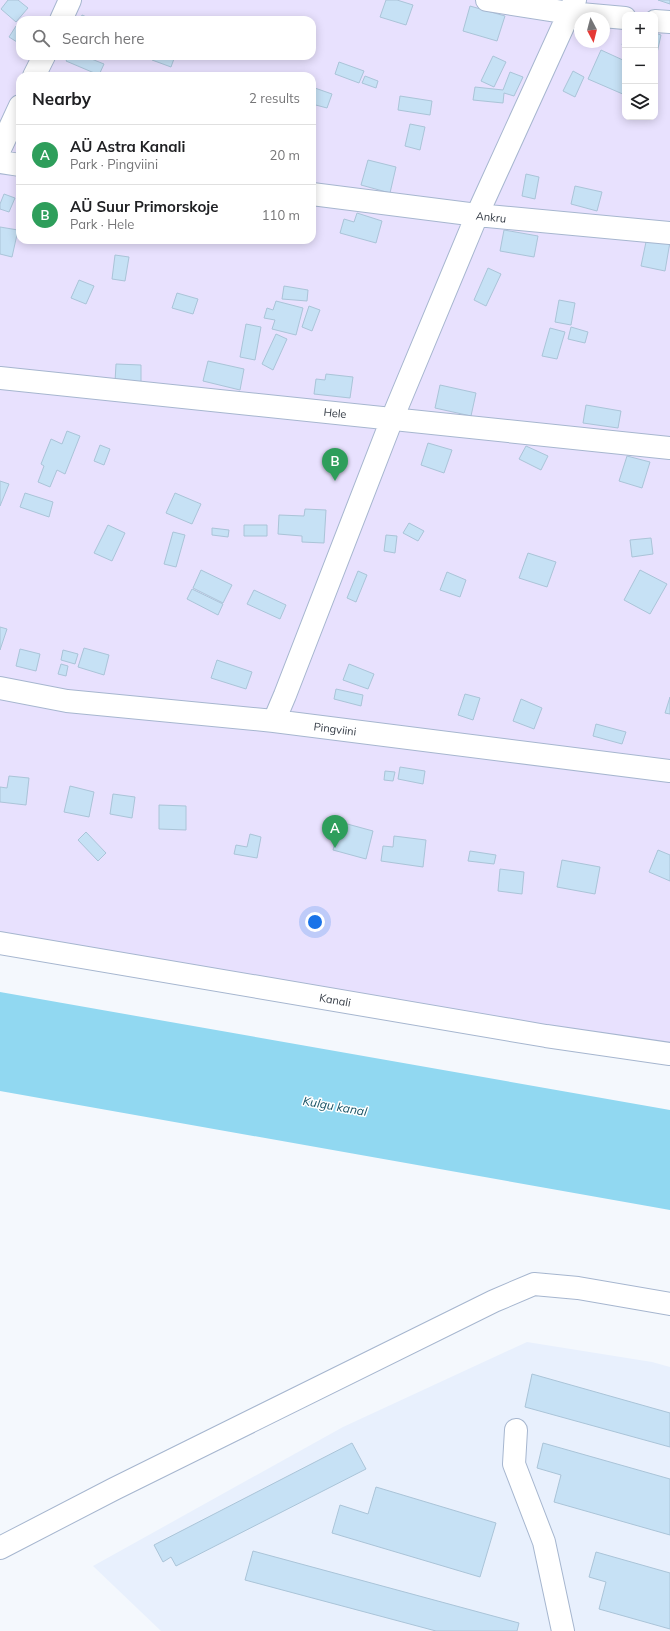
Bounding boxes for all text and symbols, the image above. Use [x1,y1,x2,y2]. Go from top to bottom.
north arrow [574,12,610,48]
map controls [622,12,658,120]
button: + [622,12,658,48]
search box [16,16,316,60]
icon: search [30,27,52,49]
text: Search here [62,29,144,48]
button: − [622,48,658,84]
button: layers [622,84,658,120]
text: Nearby [32,88,91,109]
text: 2 results [249,90,300,106]
text: AÜ Astra Kanali [70,137,185,156]
text: A [40,147,50,163]
text: 20 m [270,147,300,163]
text: Park · Pingviini [70,156,158,172]
text: AÜ Suur Primorskoje [70,197,218,216]
text: B [41,207,49,223]
text: 110 m [262,207,300,223]
street label: Ankru [475,208,507,226]
text: Park · Hele [70,216,134,232]
street label: Hele [323,405,347,421]
pin: B [322,448,348,481]
street label: Pingviini [313,719,357,739]
pin: A [322,815,348,848]
your location [305,912,325,932]
street label: Kanali [318,990,352,1010]
water label: Kulgu kanal [302,1093,368,1119]

